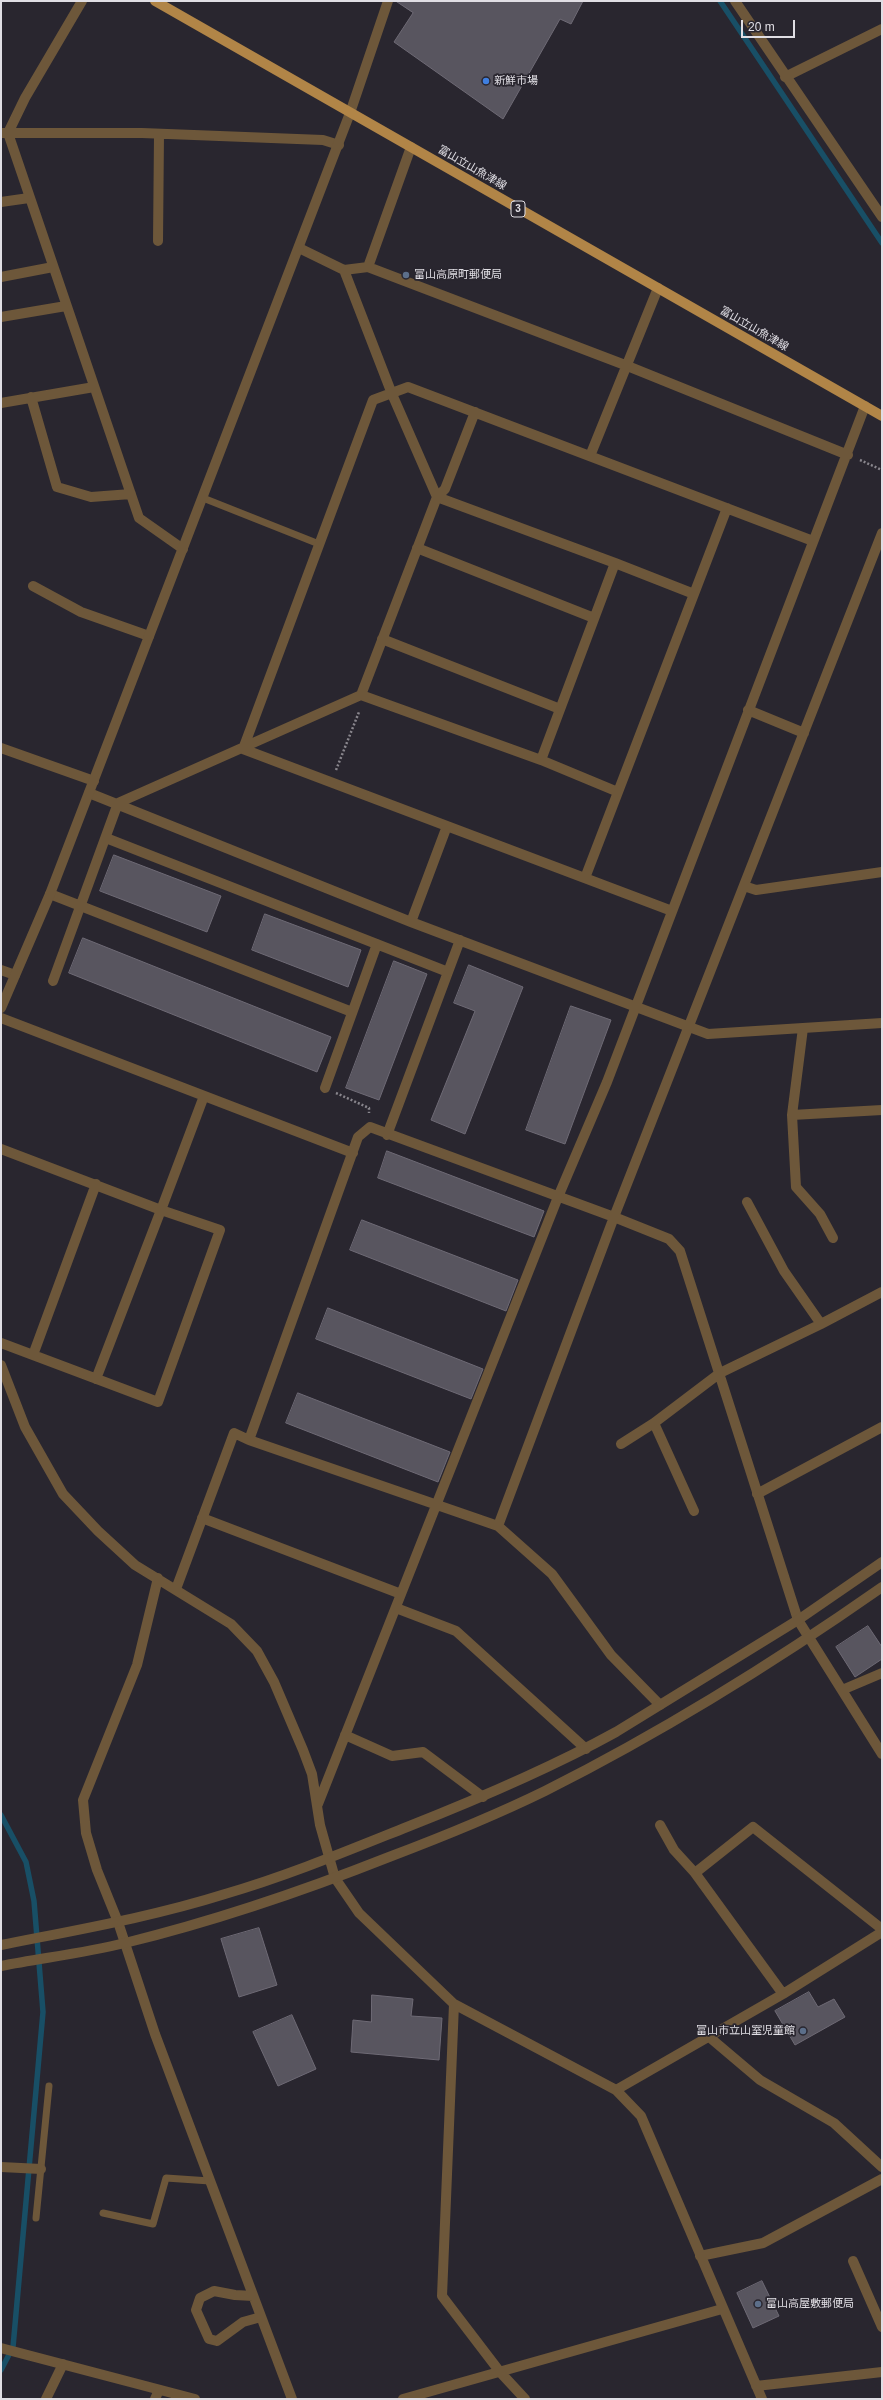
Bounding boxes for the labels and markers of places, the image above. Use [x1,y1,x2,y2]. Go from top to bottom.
place label: 新鮮市場 [494,74,538,88]
marker: 新鮮市場 [481,76,491,86]
place label: 富山高原町郵便局 [414,268,502,282]
marker: 富山高原町郵便局 [401,270,411,280]
place label: 富山市立山室児童館 [696,2024,795,2038]
marker: 富山市立山室児童館 [798,2026,808,2036]
place label: 富山高屋敷郵便局 [766,2297,854,2311]
marker: 富山高屋敷郵便局 [753,2299,763,2309]

